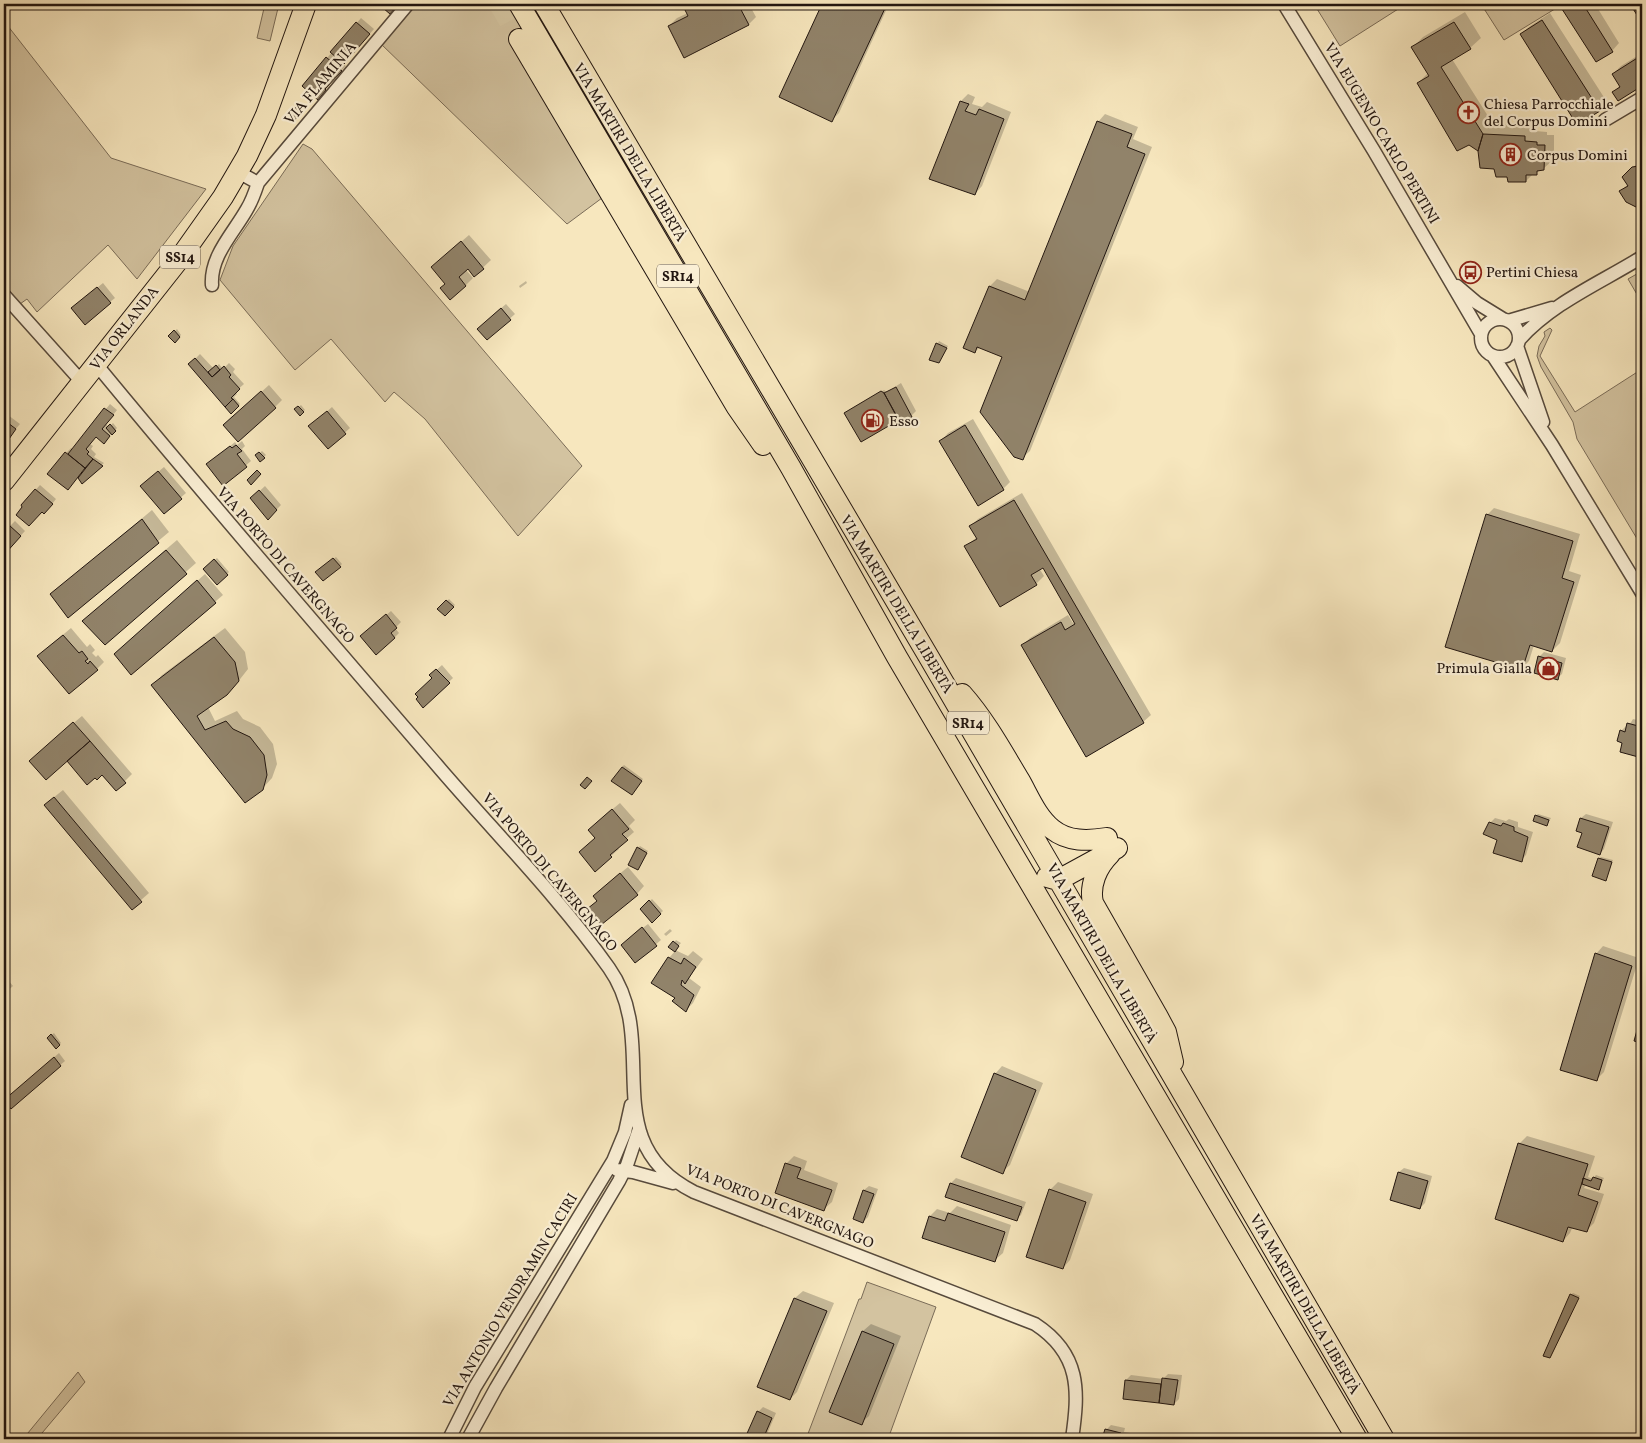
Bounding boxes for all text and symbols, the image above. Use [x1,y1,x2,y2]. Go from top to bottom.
street label: VIA FLAMINIA [280,37,363,130]
street label: VIA EUGENIO CARLO PERTINI [1318,39,1443,229]
street label: VIA MARTIRI DELLA LIBERTÀ [567,59,691,246]
place label: Chiesa Parrocchiale del Corpus Domini [1484,95,1614,133]
church icon: Chiesa Parrocchiale del Corpus Domini [1456,101,1480,125]
building icon: Corpus Domini [1499,143,1523,167]
place label: Corpus Domini [1527,146,1628,167]
road number: SS14 [160,246,200,268]
bus stop icon: Pertini Chiesa [1458,260,1482,284]
place label: Pertini Chiesa [1486,263,1578,284]
road number: SR14 [657,264,699,288]
street label: VIA ORLANDA [86,282,165,375]
fuel station icon: Esso [861,409,885,433]
place label: Esso [889,412,919,433]
street label: VIA PORTO DI CAVERGNAGO [211,483,359,649]
street label: VIA MARTIRI DELLA LIBERTÀ [834,511,958,698]
shop icon: Primula Gialla [1536,656,1560,680]
place label: Primula Gialla [1436,659,1532,680]
road number: SR14 [947,711,989,734]
street label: VIA PORTO DI CAVERGNAGO [476,789,622,957]
street label: VIA MARTIRI DELLA LIBERTÀ [1040,860,1161,1048]
street label: VIA PORTO DI CAVERGNAGO [682,1160,877,1255]
street label: VIA ANTONIO VENDRAMIN CACIRI [439,1190,584,1412]
street label: VIA MARTIRI DELLA LIBERTÀ [1243,1211,1364,1399]

